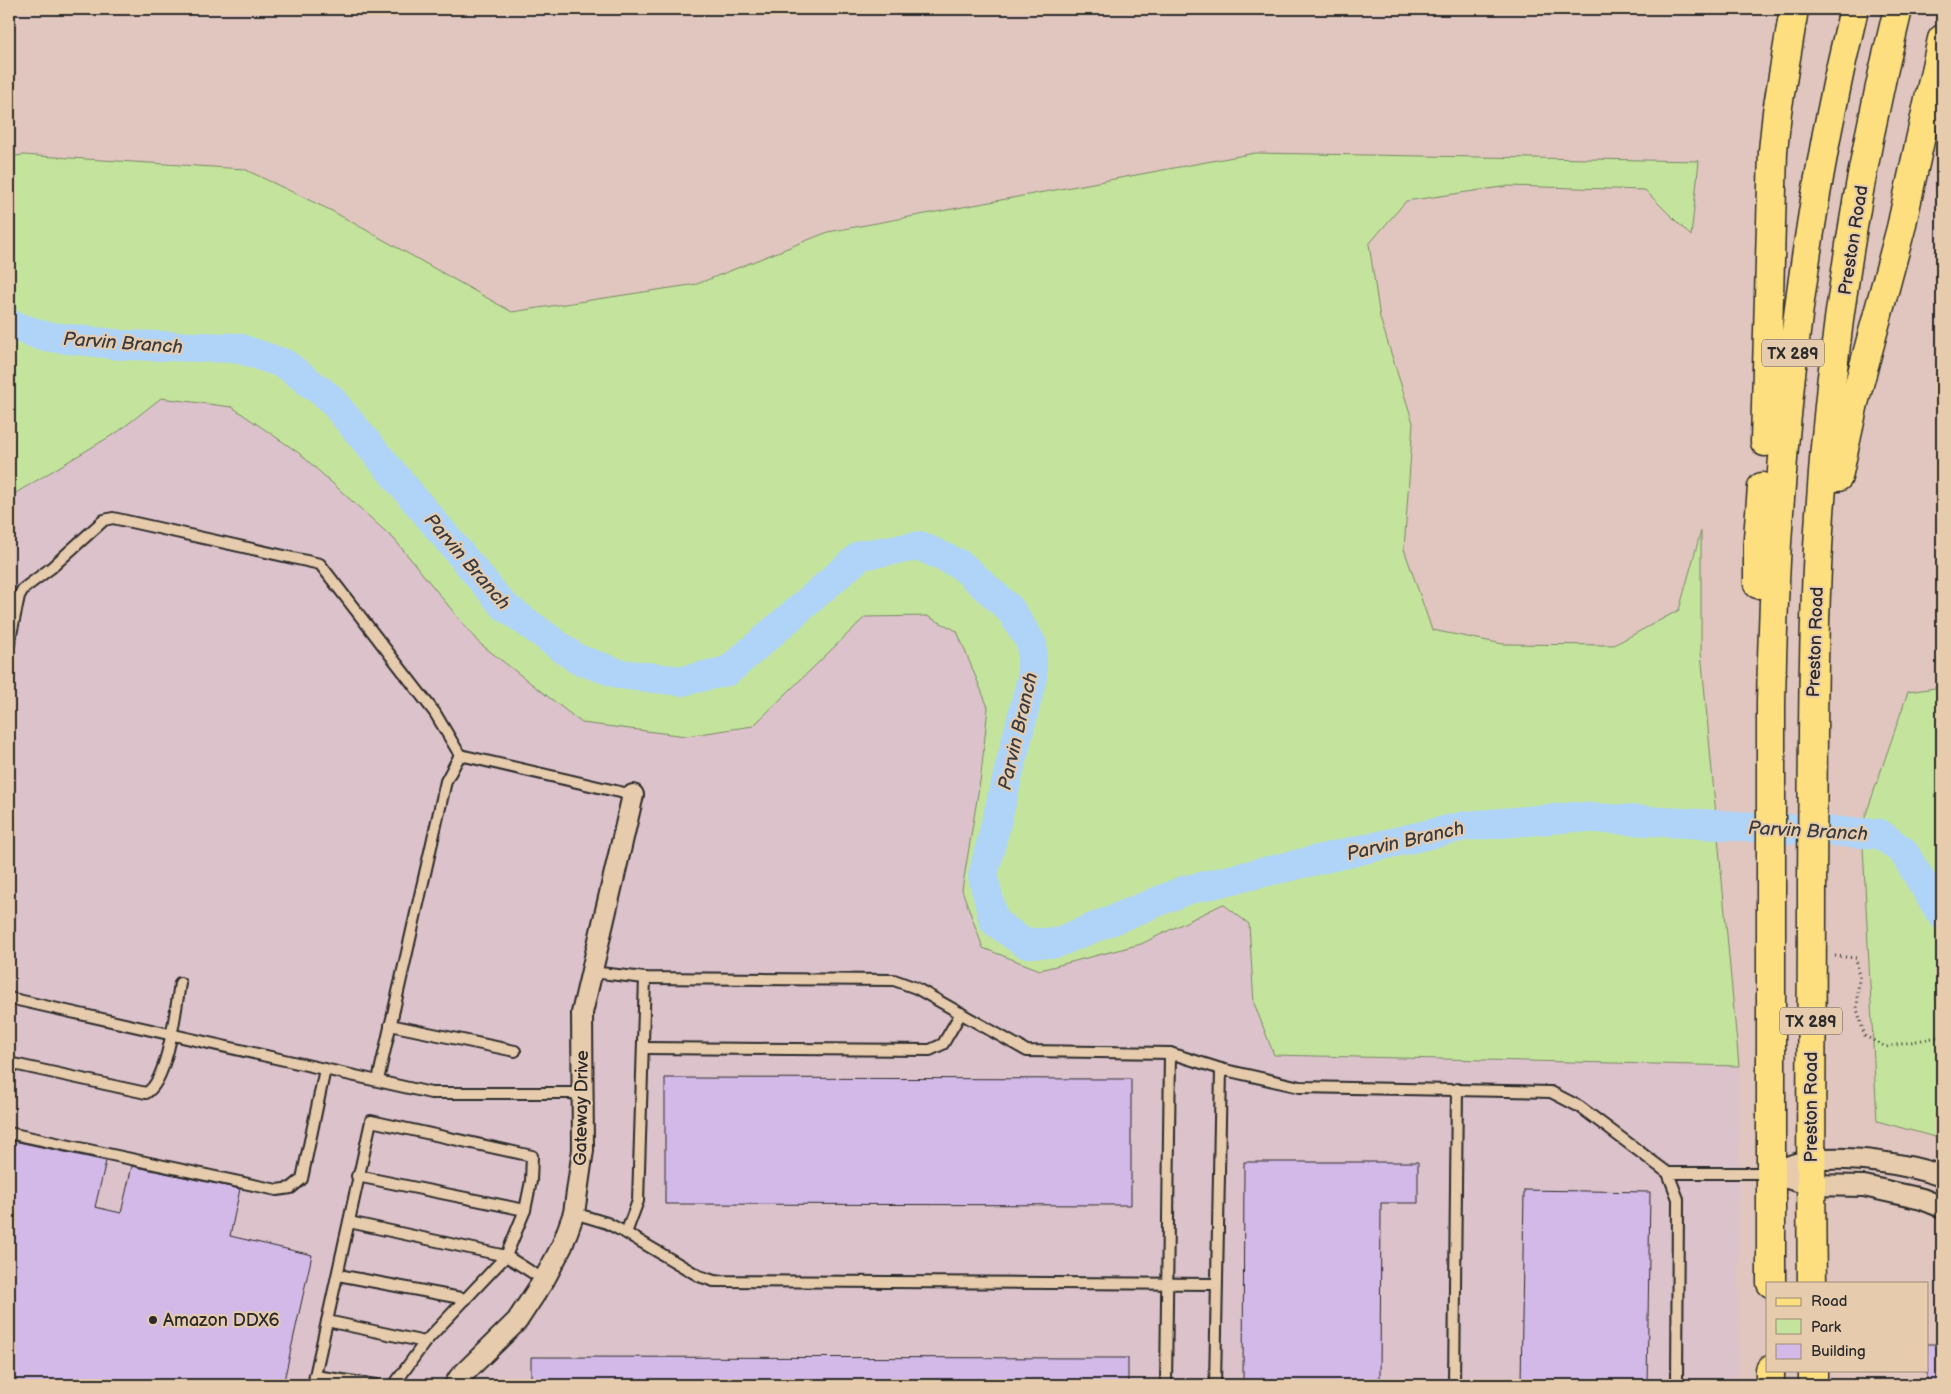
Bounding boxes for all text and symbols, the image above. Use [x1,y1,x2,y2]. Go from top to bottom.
street label: Preston Road [1834,184,1873,296]
water label: Parvin Branch [62,328,183,359]
road number: TX 289 [1762,339,1824,366]
water label: Parvin Branch [419,509,515,615]
street label: Preston Road [1803,586,1828,698]
water label: Parvin Branch [994,670,1043,792]
water label: Parvin Branch [1344,817,1466,866]
water label: Parvin Branch [1747,817,1868,846]
road number: TX 289 [1780,1008,1842,1034]
street label: Gateway Drive [570,1050,593,1166]
street label: Preston Road [1801,1052,1822,1162]
legend [1766,1282,1928,1372]
text: Road [1811,1292,1847,1311]
place label: Amazon DDX6 [163,1310,280,1331]
marker: Amazon DDX6 [147,1314,159,1326]
text: Park [1811,1318,1842,1337]
text: Building [1811,1342,1866,1361]

